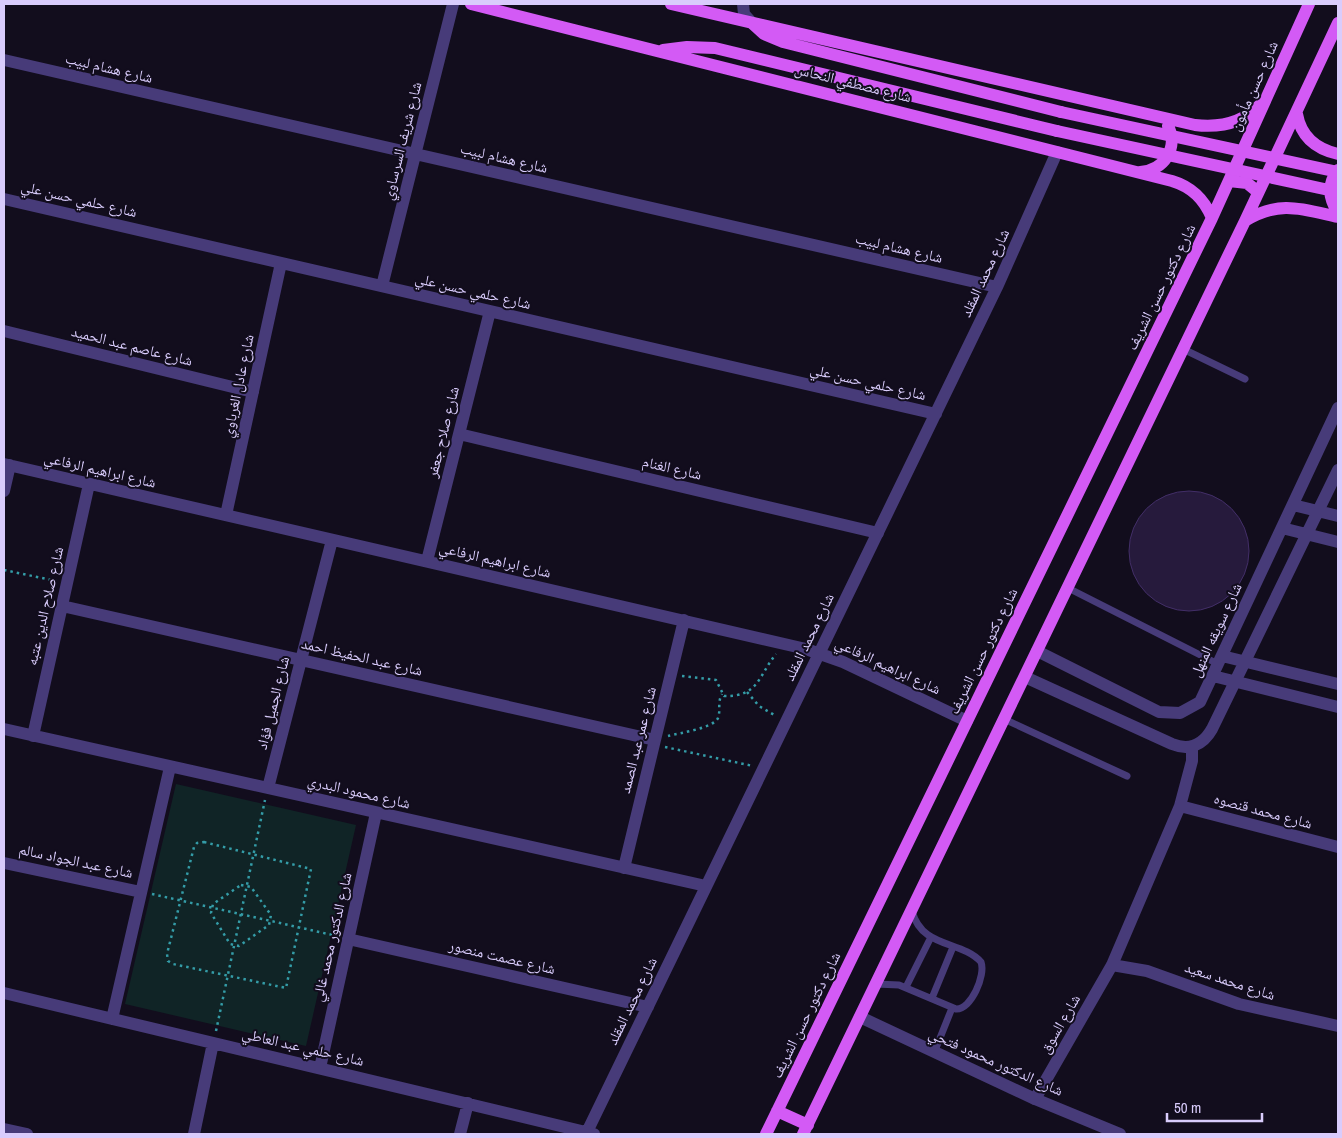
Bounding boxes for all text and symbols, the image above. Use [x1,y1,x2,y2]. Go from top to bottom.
street label: شارع حسن مأمون [1224,37,1283,134]
street label: شارع هشام لبيب [63,47,155,88]
street label: شارع مصطفي النحاس [792,58,914,109]
street label: شارع شريف السرساوي [377,79,428,203]
street label: شارع هشام لبيب [458,137,550,178]
street label: شارع حلمي حسن علي [19,175,139,224]
street label: شارع دكتور حسن الشريف [1121,220,1200,353]
street label: شارع محمد المقلد [955,225,1014,320]
street label: شارع هشام لبيب [853,227,945,268]
street label: شارع حلمي حسن علي [413,267,533,316]
street label: شارع عاصم عبد الحميد [69,320,195,371]
street label: شارع عادل الغرباوي [216,332,261,440]
street label: شارع حلمي حسن علي [808,358,928,407]
street label: شارع صلاح جعفر [421,384,464,481]
street label: شارع ابراهيم الرفاعي [42,446,158,494]
street label: شارع الغنام [640,450,704,485]
street label: شارع ابراهيم الرفاعي [437,536,553,584]
street label: شارع صلاح الدين عتبه [21,544,68,667]
street label: شارع سويقه المنهل [1185,579,1247,680]
street label: شارع دكتور حسن الشريف [943,584,1022,717]
street label: شارع محمد المقلد [778,589,839,684]
street label: شارع عبد الحفيظ احمد [299,632,425,681]
street label: شارع ابراهيم الرفاعي [831,632,945,701]
street label: شارع الجميل فؤاد [251,654,294,752]
street label: شارع عمر عبد الصمد [614,684,661,795]
street label: شارع محمود البدري [305,769,413,815]
street label: شارع محمد قنصوه [1212,787,1315,834]
street label: شارع عبد الجواد سالم [17,838,135,883]
street label: شارع الدكتور محمد غالي [306,870,358,1004]
street label: شارع عصمت منصور [446,934,558,979]
street label: شارع دكتور حسن الشريف [766,948,845,1081]
street label: شارع محمد المقلد [601,953,662,1048]
street label: شارع محمد سعيد [1182,956,1278,1005]
street label: شارع السوق [1034,990,1085,1057]
street label: شارع حلمي عبد العاطي [240,1022,366,1073]
street label: شارع الدكتور محمود فتحي [925,1022,1067,1102]
scale bar [1167,1090,1262,1122]
text: 50 m [1174,1097,1201,1118]

